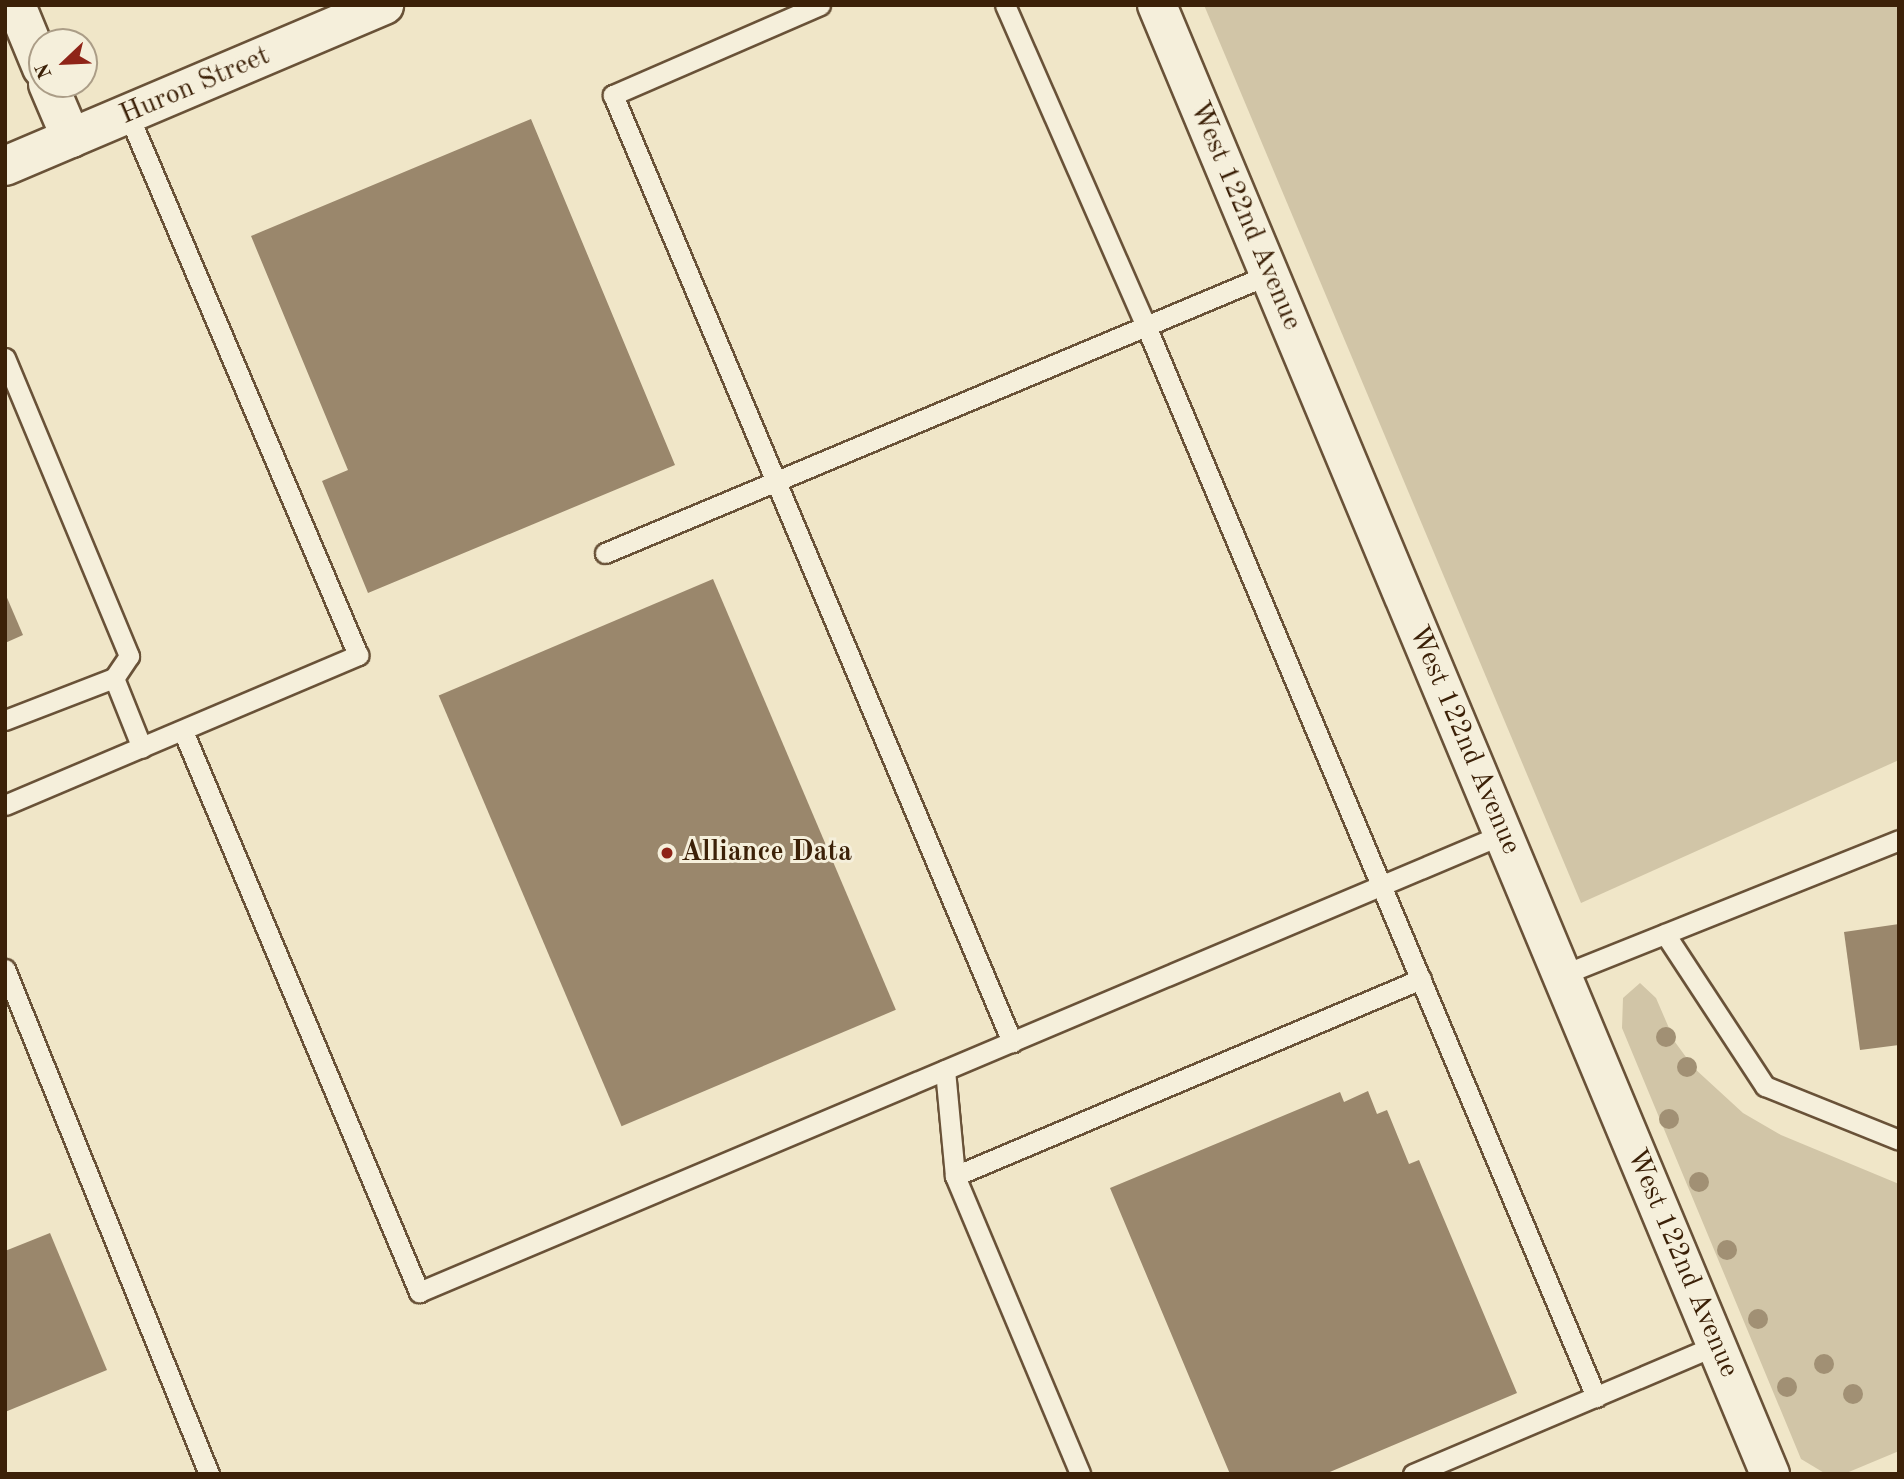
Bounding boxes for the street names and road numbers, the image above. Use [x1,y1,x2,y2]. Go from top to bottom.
street label: Huron Street [115,39,275,133]
street label: West 122nd Avenue [1182,97,1308,335]
street label: West 122nd Avenue [1401,621,1527,859]
street label: West 122nd Avenue [1619,1144,1745,1382]

